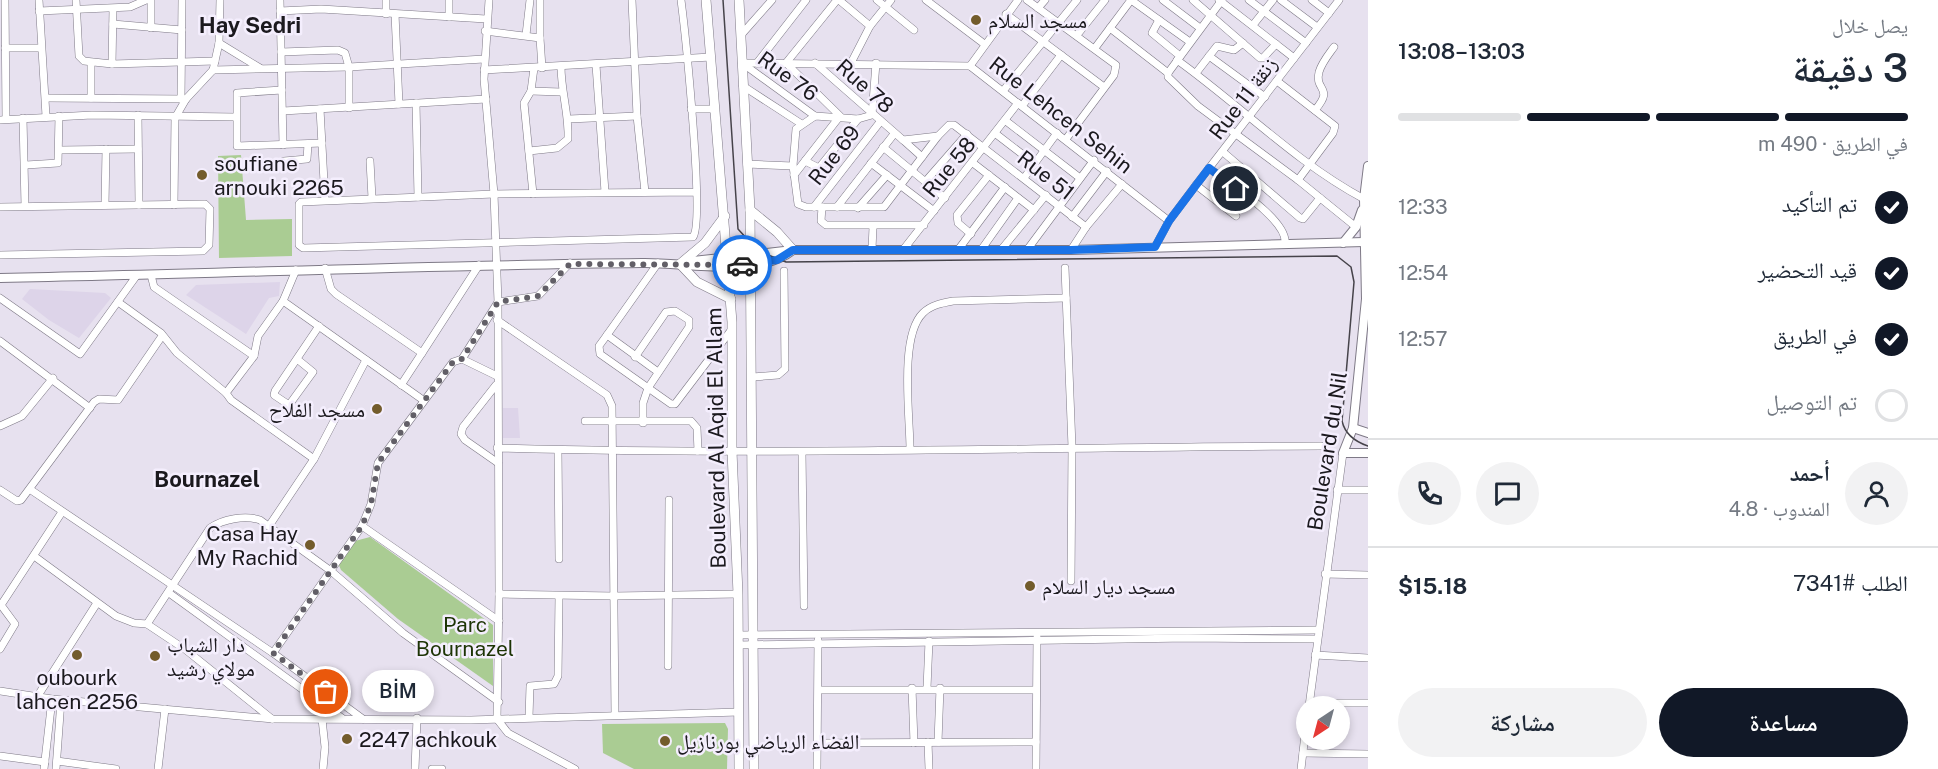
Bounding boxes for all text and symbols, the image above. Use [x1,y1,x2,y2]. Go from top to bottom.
place label: مسجد السلام [988,8,1087,35]
district label: Hay Sedri [199,12,301,38]
marker: مسجد السلام [969,13,983,27]
text: يصل خلال [1832,14,1908,38]
text: 13:03–13:08 [1398,38,1525,64]
text: 3 دقيقة [1793,45,1908,91]
street label: Rue 76 [753,46,823,106]
street label: Rue Lehcen Sehin [984,51,1138,179]
street label: Rue 11 زنقة [1204,52,1282,144]
street label: Rue 78 [831,54,899,118]
street label: Rue 69 [803,120,865,190]
street label: Rue 58 [917,132,981,202]
text: في الطريق · 490 m [1758,132,1908,156]
street label: Rue 51 [1013,145,1079,205]
place label: soufiane arnouki 2265 [214,151,344,200]
pin [1210,163,1261,214]
marker: soufiane arnouki 2265 [195,168,209,182]
icon: home [1219,172,1252,205]
text: تم التأكيد [1782,191,1857,217]
icon: check [1875,191,1908,224]
text: 12:33 [1398,195,1448,219]
courier [712,235,772,295]
icon: car [726,249,759,282]
text: قيد التحضير [1758,257,1857,283]
icon: check [1875,257,1908,290]
text: 12:54 [1398,261,1448,285]
street label: Boulevard Al Aqid El Allam [701,307,731,569]
text: في الطريق [1773,323,1857,349]
icon: check [1875,323,1908,356]
text: 12:57 [1398,327,1447,351]
street label: Boulevard du Nil [1302,370,1352,532]
text: تم التوصيل [1766,389,1857,415]
place label: مسجد الفلاح [269,397,365,423]
marker: مسجد الفلاح [370,402,384,416]
text: أحمد [1790,460,1830,486]
button: phone [1398,462,1461,525]
button: chat [1476,462,1539,525]
button: person [1845,462,1908,525]
district label: Bournazel [154,466,260,492]
text: المندوب · 4.8 [1728,497,1830,521]
place label: Casa Hay My Rachid [196,521,298,570]
marker: Casa Hay My Rachid [303,538,317,552]
text: الطلب #7341 [1793,570,1908,596]
text: $15.18 [1398,573,1467,599]
place label: مسجد ديار السلام [1042,574,1175,601]
marker: مسجد ديار السلام [1023,579,1037,593]
park label: Parc Bournazel [416,612,514,661]
place label: دار الشباب مولاي رشيد [167,632,255,685]
marker: oubourk lahcen 2256 [70,648,84,662]
marker: دار الشباب مولاي رشيد [148,649,162,663]
place label: oubourk lahcen 2256 [16,665,138,714]
pin [300,666,351,717]
callout: BİM [362,671,434,713]
icon: bag [309,675,342,708]
text: BİM [379,679,417,703]
button: مشاركة [1398,688,1647,757]
button: مساعدة [1659,688,1908,757]
north arrow [1296,696,1350,750]
map controls [1296,696,1350,750]
place label: 2247 achkouk [359,727,497,752]
place label: الفضاء الرياضي بورنازيل [677,729,860,758]
marker: 2247 achkouk [340,732,354,746]
marker: الفضاء الرياضي بورنازيل [658,734,672,748]

